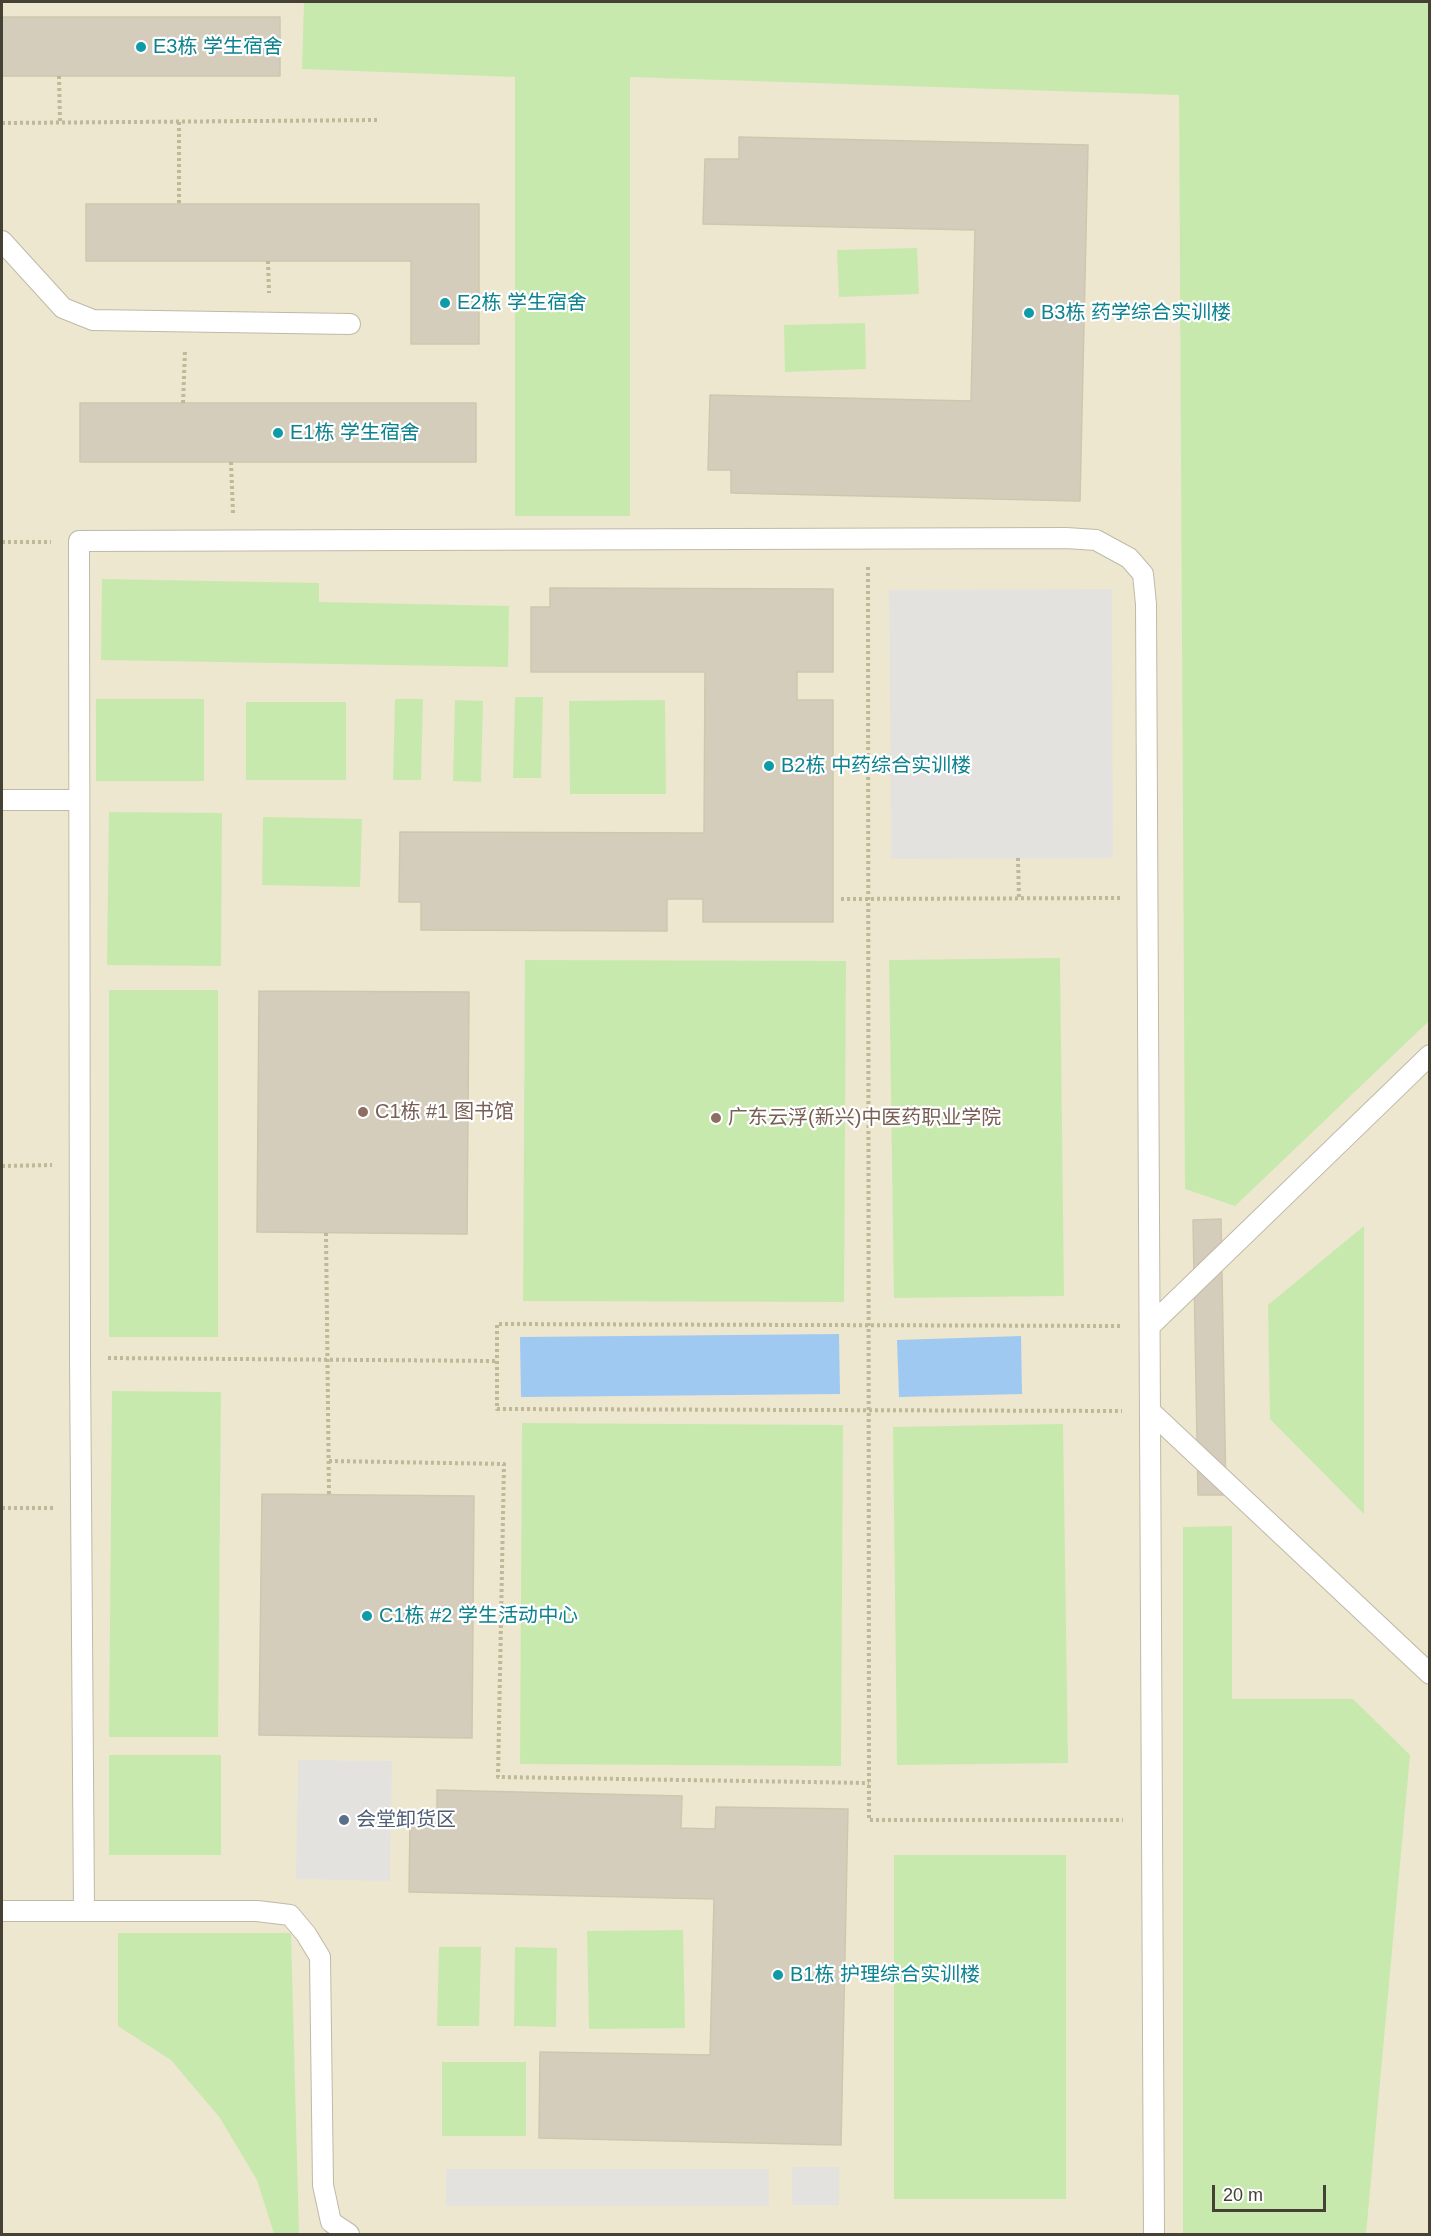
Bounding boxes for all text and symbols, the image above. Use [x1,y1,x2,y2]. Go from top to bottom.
place label: E3栋 学生宿舍 [153,35,283,59]
marker: E3栋 学生宿舍 [134,40,148,54]
place label: E2栋 学生宿舍 [457,291,587,315]
marker: E2栋 学生宿舍 [438,296,452,310]
place label: B3栋 药学综合实训楼 [1041,301,1231,325]
marker: B3栋 药学综合实训楼 [1022,306,1036,320]
place label: E1栋 学生宿舍 [290,421,420,445]
marker: E1栋 学生宿舍 [271,426,285,440]
place label: B2栋 中药综合实训楼 [781,754,971,778]
marker: B2栋 中药综合实训楼 [762,759,776,773]
place label: C1栋 #1 图书馆 [375,1100,514,1124]
marker: C1栋 #1 图书馆 [356,1105,370,1119]
place label: 广东云浮(新兴)中医药职业学院 [728,1106,1001,1130]
marker: 广东云浮(新兴)中医药职业学院 [709,1111,723,1125]
place label: C1栋 #2 学生活动中心 [379,1604,578,1628]
marker: C1栋 #2 学生活动中心 [360,1609,374,1623]
place label: 会堂卸货区 [356,1808,456,1832]
marker: 会堂卸货区 [337,1813,351,1827]
place label: B1栋 护理综合实训楼 [790,1963,980,1987]
marker: B1栋 护理综合实训楼 [771,1968,785,1982]
scale bar [1215,2173,1329,2211]
text: 20 m [1223,2185,1263,2205]

